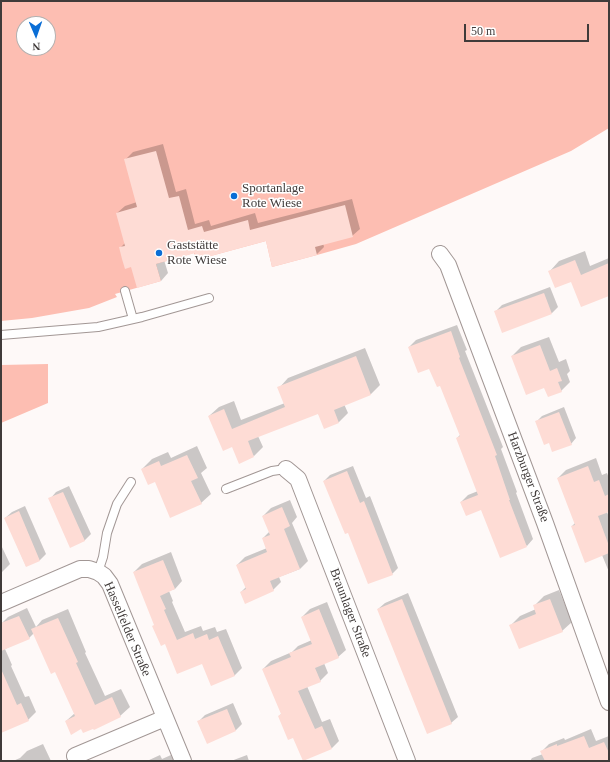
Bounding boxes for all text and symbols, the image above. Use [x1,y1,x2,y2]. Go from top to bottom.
north arrow [16,16,56,56]
scale bar [466,16,591,42]
text: 50 m [471,24,495,38]
text: N [32,41,41,53]
place label: Sportanlage Rote Wiese [242,181,304,212]
marker: Sportanlage Rote Wiese [229,191,239,201]
place label: Gaststätte Rote Wiese [167,238,227,269]
marker: Gaststätte Rote Wiese [154,248,164,258]
street label: Harzburger Straße [504,430,552,524]
street label: Braunlager Straße [326,566,374,660]
street label: Hasselfelder Straße [100,579,154,679]

